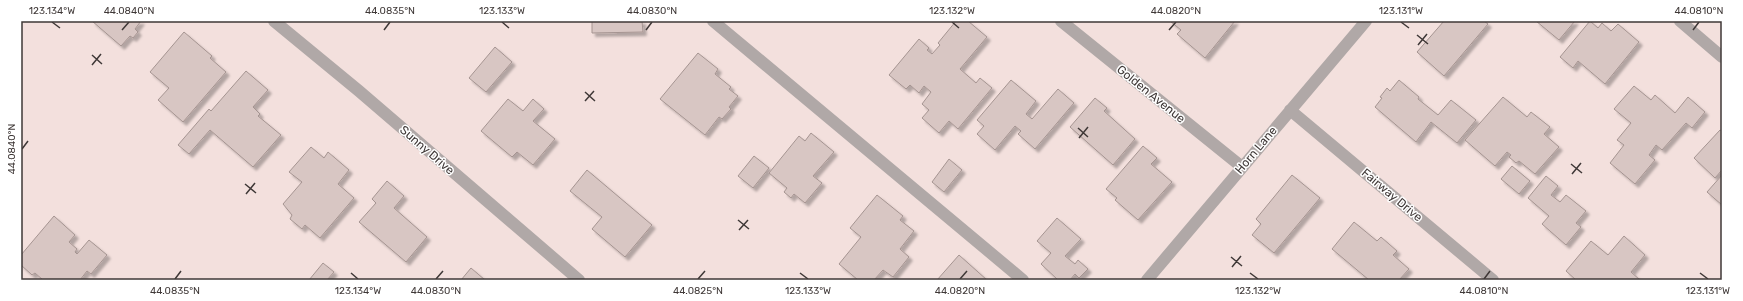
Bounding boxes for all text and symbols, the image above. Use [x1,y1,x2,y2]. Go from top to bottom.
text: 123.134°W [29,5,75,17]
text: 44.0840°N [104,5,154,17]
text: 44.0835°N [365,5,415,17]
text: 123.133°W [479,5,525,17]
text: 44.0830°N [627,5,677,17]
text: 123.132°W [929,5,975,17]
text: 44.0820°N [1151,5,1201,17]
text: 123.131°W [1379,5,1423,17]
text: 44.0810°N [1675,5,1723,17]
street label: Golden Avenue [1114,62,1188,126]
street label: Sunny Drive [397,123,457,177]
street label: Horn Lane [1232,123,1280,177]
text: 44.0840°N [6,124,18,174]
street label: Fairway Drive [1359,166,1425,225]
text: 44.0835°N [150,285,200,297]
text: 123.134°W [335,285,381,297]
text: 44.0830°N [411,285,461,297]
text: 44.0825°N [673,285,723,297]
text: 123.133°W [785,285,831,297]
text: 44.0820°N [935,285,985,297]
text: 123.132°W [1235,285,1281,297]
text: 44.0810°N [1460,285,1508,297]
text: 123.131°W [1686,285,1730,297]

